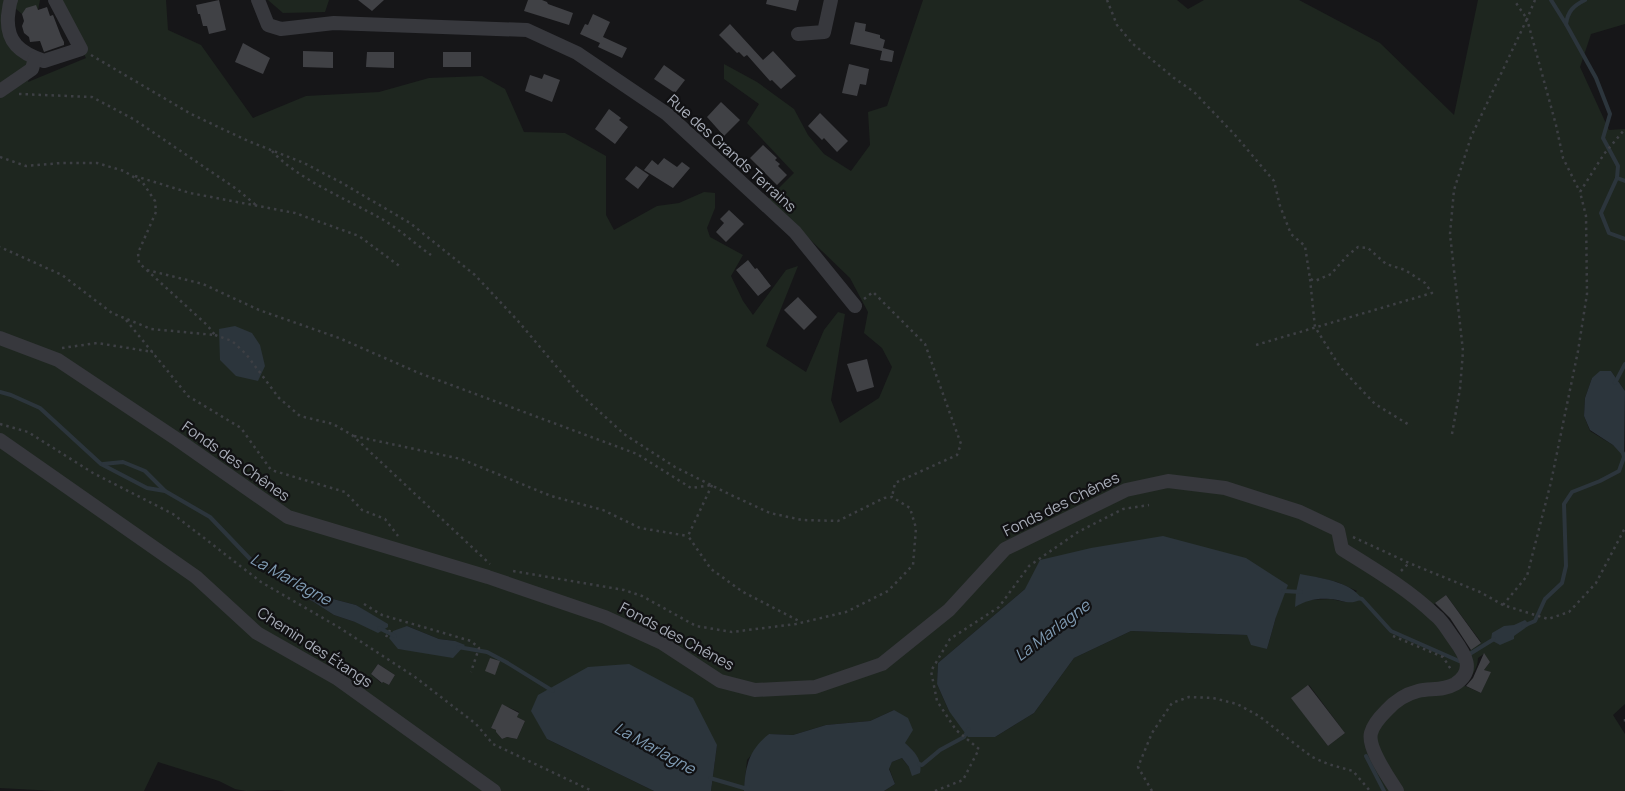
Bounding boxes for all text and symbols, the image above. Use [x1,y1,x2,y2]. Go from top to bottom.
street label: Rue des Grands Terrains [663,89,801,217]
street label: Fonds des Chênes [178,416,294,506]
street label: Fonds des Chênes [999,467,1123,541]
water label: La Marlagne [247,548,337,611]
water label: La Marlagne [1010,593,1096,666]
street label: Fonds des Chênes [616,597,738,675]
street label: Chemin des Étangs [253,602,377,692]
water label: La Marlagne [611,717,701,780]

